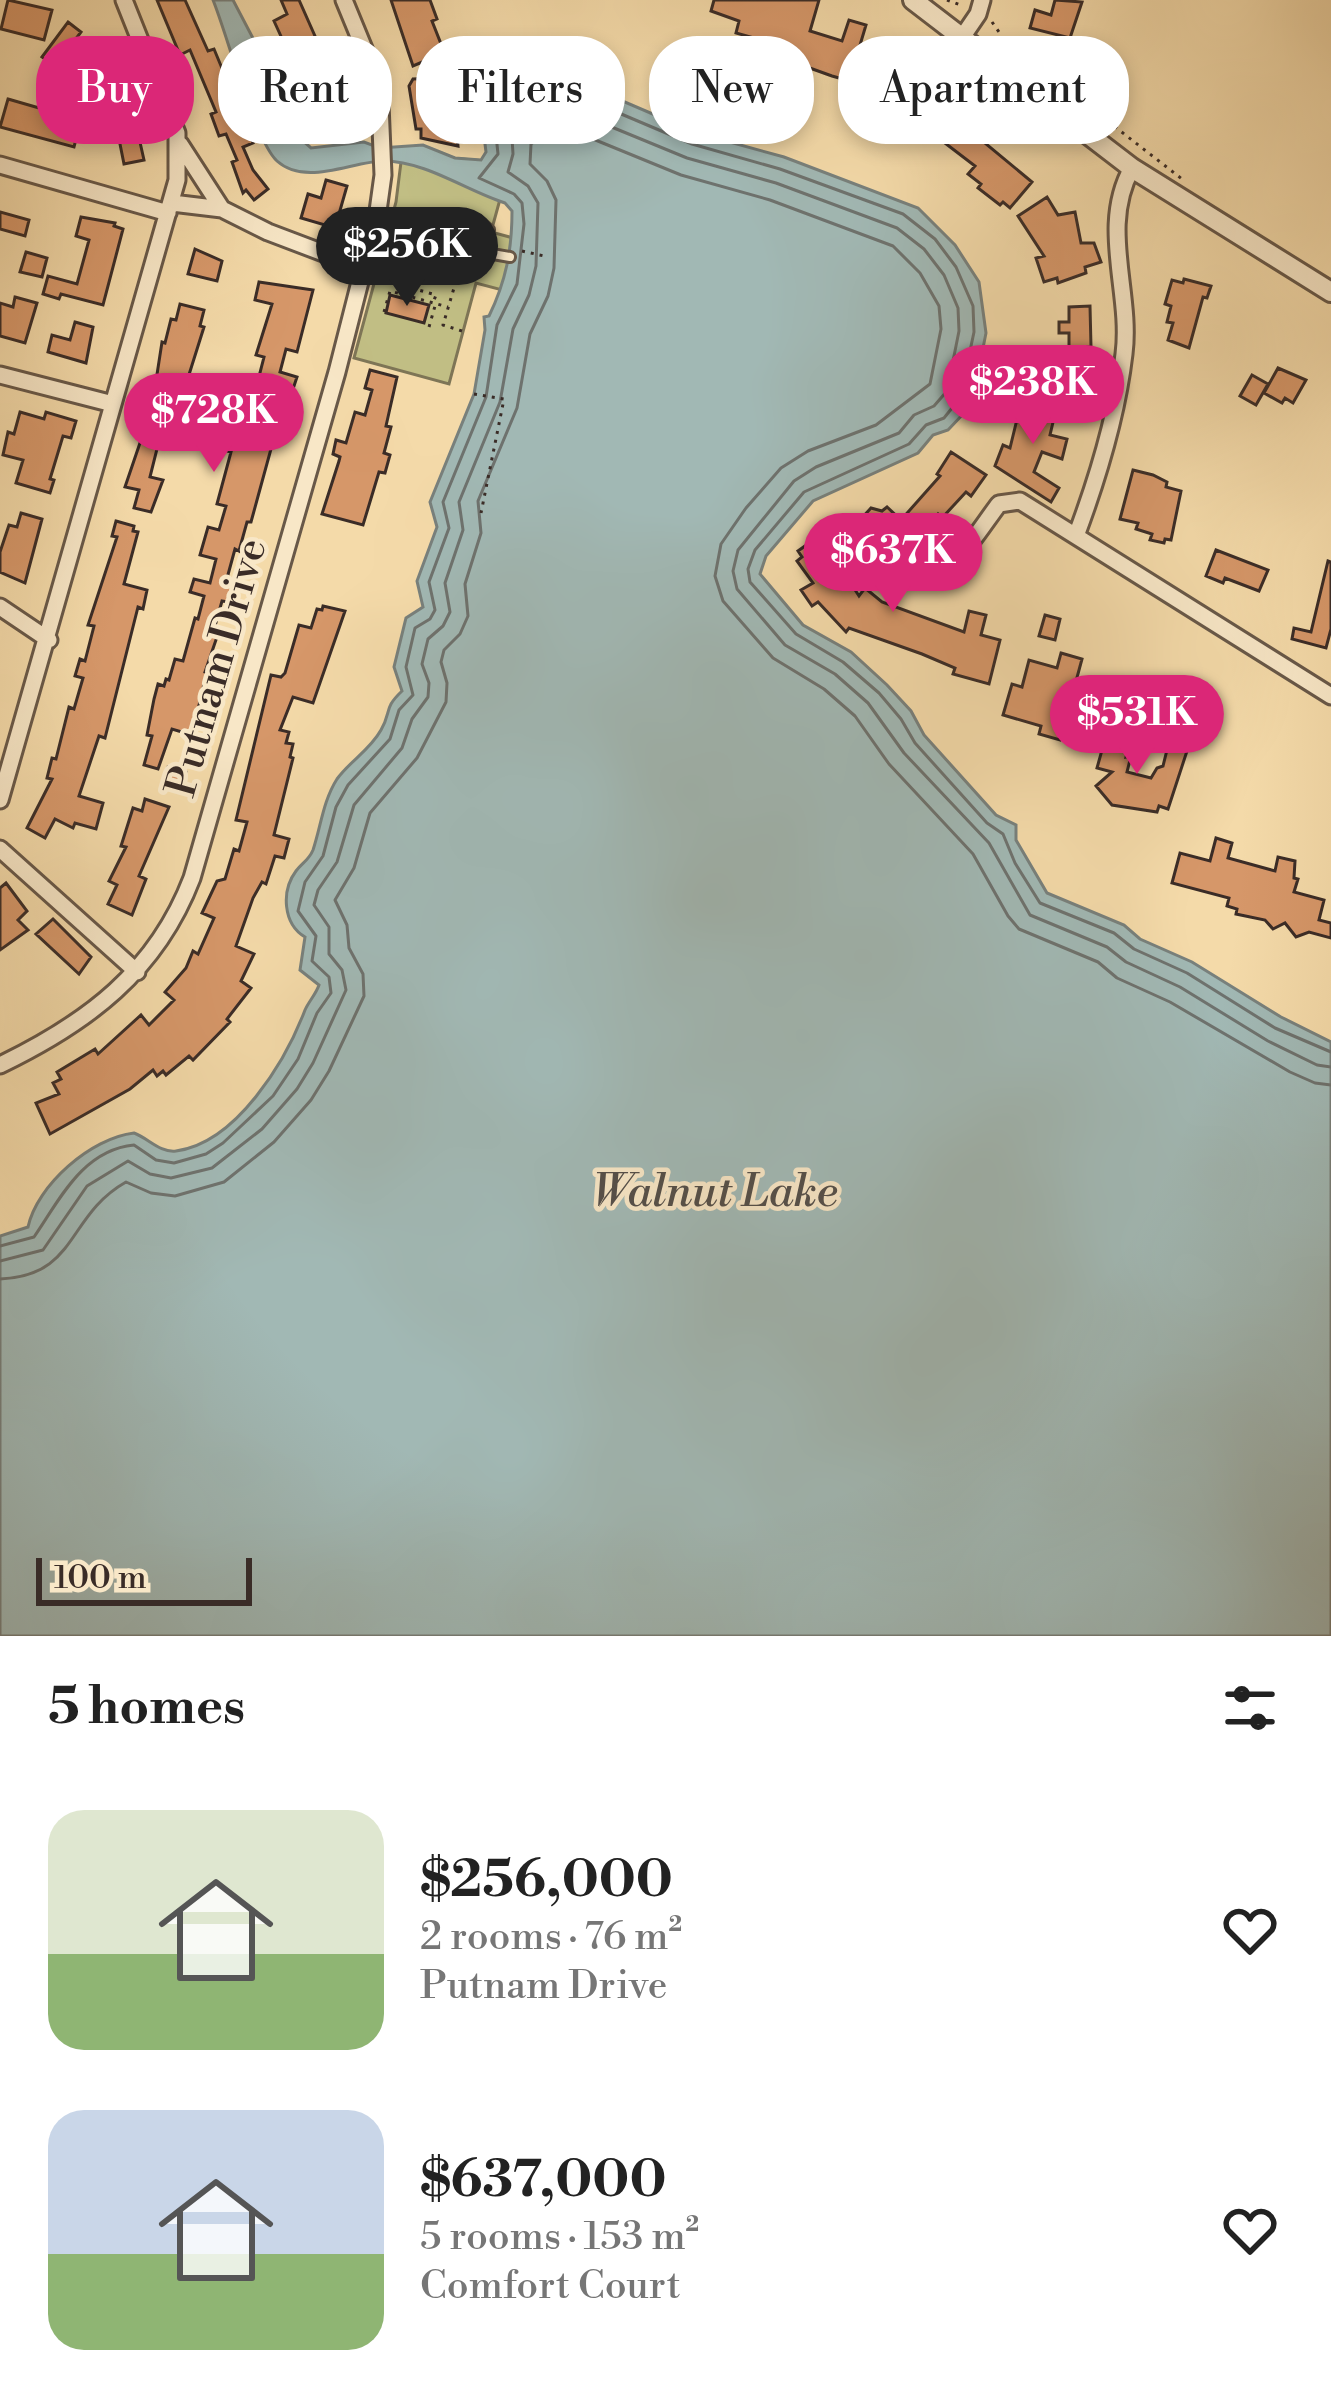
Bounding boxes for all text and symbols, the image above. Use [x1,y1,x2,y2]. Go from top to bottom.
chip: Buy [36,36,194,144]
chip: Rent [218,36,392,144]
chip: Filters [416,36,625,144]
chip: New [649,36,814,144]
chip: Apartment [838,36,1129,144]
pin: $256K [323,207,491,309]
text: $256K [343,221,471,270]
pin: $238K [949,345,1117,447]
text: $238K [969,359,1097,408]
pin: $728K [130,373,298,475]
text: $728K [151,387,277,436]
pin: $637K [809,513,977,615]
text: $637K [831,527,955,576]
street label: Putnam Drive [155,532,280,803]
pin: $531K [1053,675,1221,777]
text: $531K [1077,689,1197,738]
water label: Walnut Lake [592,1164,838,1221]
scale bar [36,1552,252,1605]
text: 100 m [54,1558,147,1599]
icon: filters [1217,1675,1283,1741]
text: 5 homes [48,1676,245,1740]
text: $256,000 [420,1849,673,1913]
icon: home [144,1858,288,2002]
icon: heart [1217,1897,1283,1963]
text: 2 rooms · 76 m² [420,1913,682,1962]
text: Putnam Drive [420,1962,668,2011]
text: $637,000 [420,2149,666,2213]
icon: home [144,2158,288,2302]
icon: heart [1217,2197,1283,2263]
text: 5 rooms · 153 m² [420,2213,699,2262]
text: Comfort Court [420,2262,681,2311]

